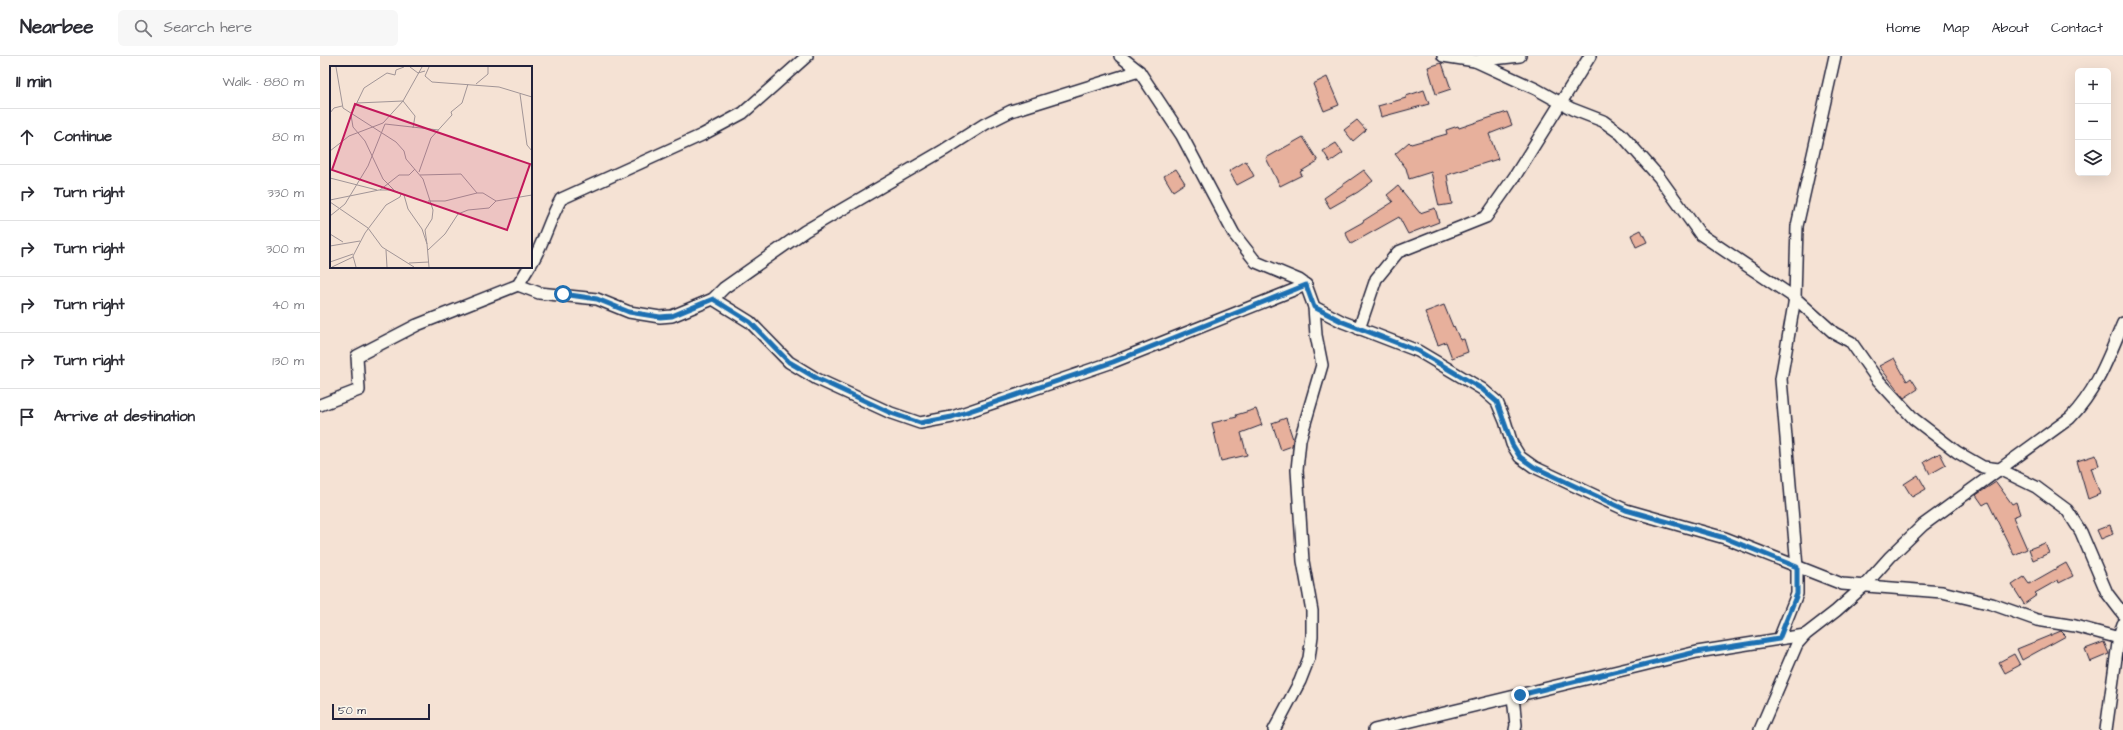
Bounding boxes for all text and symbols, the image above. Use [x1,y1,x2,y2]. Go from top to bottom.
search box [118,10,398,46]
text: Nearbee [20,14,94,41]
icon: search [132,17,154,39]
text: Search here [164,17,252,38]
text: Home [1886,18,1921,38]
text: Map [1943,18,1969,38]
text: About [1991,18,2029,38]
text: Contact [2051,18,2103,38]
inset map [330,66,532,268]
map controls [2075,68,2111,176]
button: + [2075,68,2111,104]
text: 11 min [16,70,51,94]
text: Walk · 880 m [223,73,304,91]
button: − [2075,104,2111,140]
icon: ahead [16,126,38,148]
text: Continue [54,126,112,147]
text: 80 m [272,128,304,146]
button: layers [2075,140,2111,176]
icon: right [16,182,38,204]
text: Turn right [54,182,125,203]
text: 330 m [267,184,304,202]
icon: right [16,238,38,260]
text: Turn right [54,238,125,259]
text: 300 m [266,240,304,258]
route start [554,285,572,303]
icon: right [16,294,38,316]
text: Turn right [54,294,125,315]
text: 40 m [272,296,304,314]
icon: right [16,350,38,372]
text: Turn right [54,350,125,371]
text: 130 m [272,352,304,370]
icon: arrive [16,406,38,428]
text: Arrive at destination [54,406,195,427]
route end [1511,686,1529,704]
scale bar [332,702,430,721]
text: 50 m [338,703,366,718]

